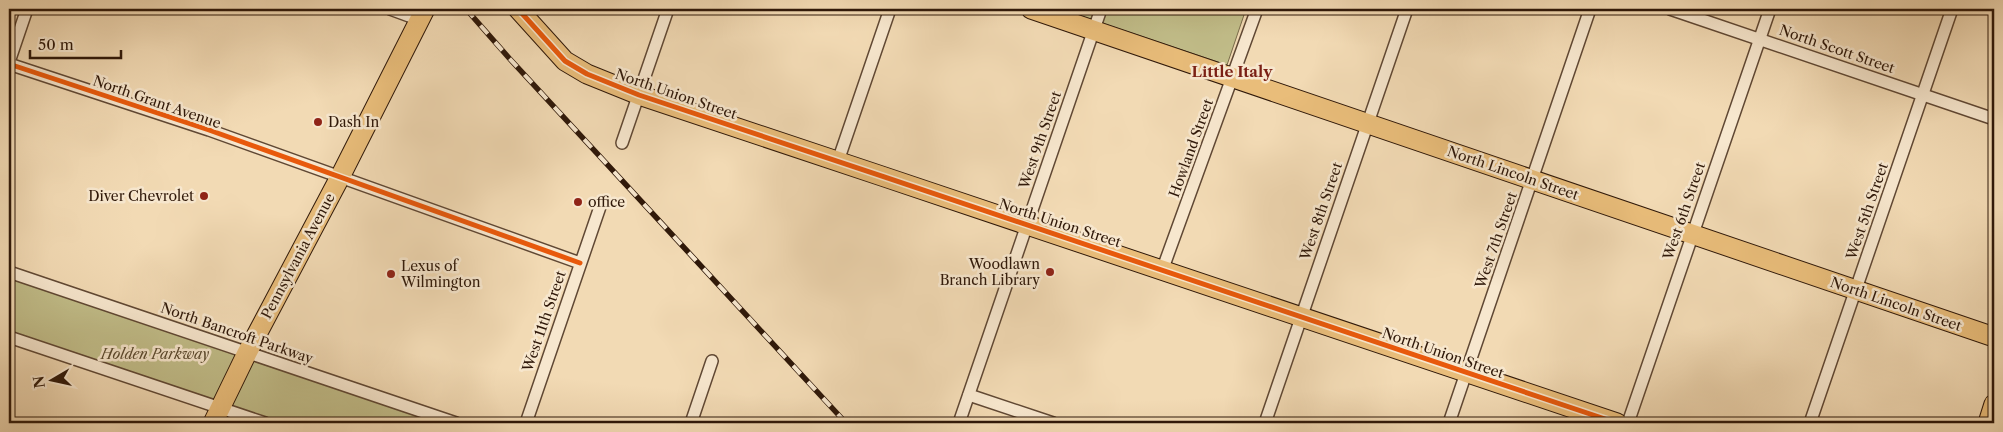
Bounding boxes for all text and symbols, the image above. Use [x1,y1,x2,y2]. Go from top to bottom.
street label: North Scott Street [1777,21,1897,77]
scale bar [30,28,121,60]
text: 50 m [38,35,74,54]
district label: Little Italy [1192,62,1273,81]
street label: North Union Street [613,65,739,123]
street label: North Grant Avenue [91,72,224,132]
street label: West 9th Street [1015,89,1065,192]
street label: Howland Street [1165,96,1217,200]
place label: Dash In [328,113,380,131]
marker: Dash In [312,116,324,128]
street label: North Lincoln Street [1445,142,1581,204]
street label: West 8th Street [1296,160,1346,263]
street label: West 6th Street [1659,160,1709,263]
street label: West 5th Street [1842,160,1892,263]
place label: Diver Chevrolet [88,187,194,205]
street label: West 7th Street [1471,189,1521,291]
marker: Diver Chevrolet [198,190,210,202]
street label: Pennsylvania Avenue [257,190,339,322]
place label: office [588,193,625,211]
street label: North Union Street [997,195,1123,251]
marker: office [572,196,584,208]
place label: Woodlawn Branch Library [940,255,1040,289]
place label: Lexus of Wilmington [400,257,481,291]
marker: Woodlawn Branch Library [1044,266,1056,278]
marker: Lexus of Wilmington [385,268,397,280]
street label: West 11th Street [518,268,570,375]
street label: North Lincoln Street [1828,273,1964,335]
street label: North Bancroft Parkway [158,298,316,368]
street label: North Union Street [1380,324,1506,382]
park label: Holden Parkway [100,345,209,363]
north arrow [28,354,78,404]
text: N [29,375,49,389]

